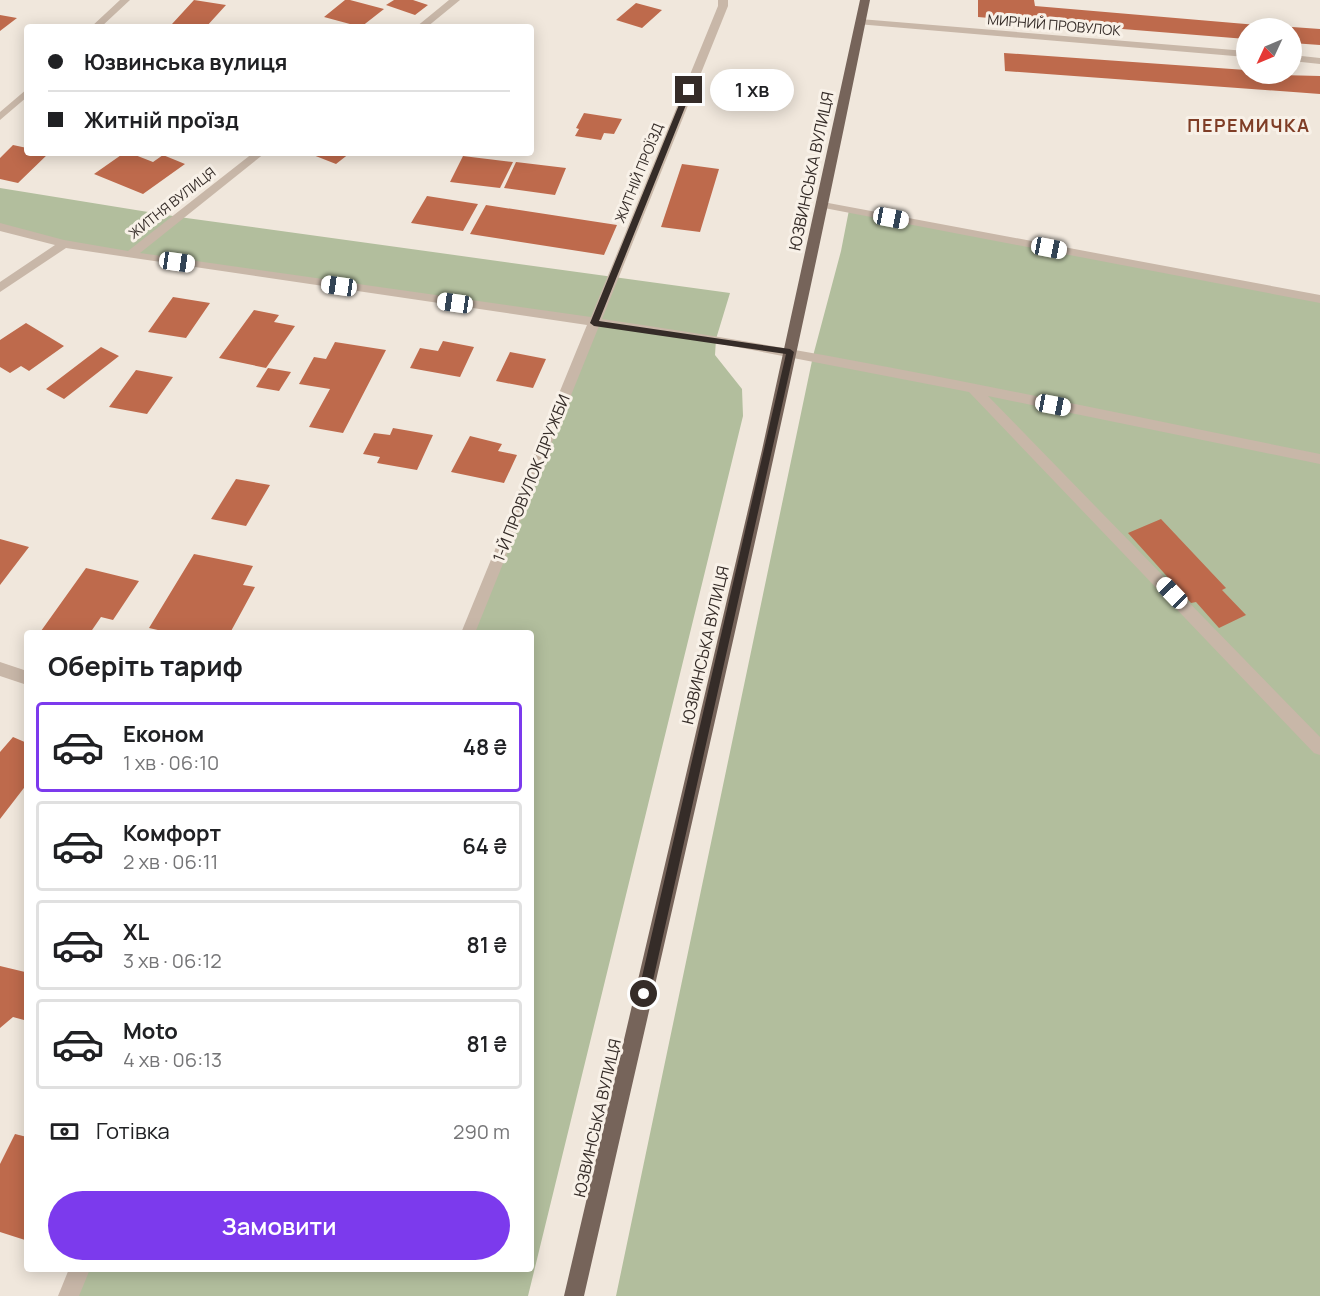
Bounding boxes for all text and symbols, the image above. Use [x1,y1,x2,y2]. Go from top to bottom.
street label: МИРНИЙ ПРОВУЛОК [987,9,1122,40]
north arrow [1236,18,1302,84]
map controls [1236,18,1302,84]
text: Юзвинська вулиця [84,47,287,77]
callout: 1 хв [710,69,794,111]
route end [675,76,702,103]
text: 1 хв [735,76,769,103]
street label: ЮЗВИНСЬКА ВУЛИЦЯ [783,90,839,252]
text: Житній проїзд [84,105,239,135]
district label: ПЕРЕМИЧКА [1187,113,1311,137]
street label: ЖИТНІЙ ПРОЇЗД [610,120,667,225]
street label: ЖИТНЯ ВУЛИЦЯ [124,163,219,243]
car [872,206,910,230]
car [1030,236,1068,260]
car [158,251,196,273]
car [320,275,358,297]
car [436,292,474,314]
street label: 1-Й ПРОВУЛОК ДРУЖБИ [487,391,575,565]
car [1034,393,1072,417]
street label: ЮЗВИНСЬКА ВУЛИЦЯ [676,564,734,726]
car [1153,574,1191,612]
text: Оберіть тариф [48,647,243,684]
text: Економ [123,719,204,749]
icon: car [51,720,105,774]
text: 48 ₴ [463,732,507,762]
text: 1 хв · 06:10 [123,749,219,776]
text: Комфорт [123,818,221,848]
icon: car [51,819,105,873]
text: 64 ₴ [462,831,507,861]
text: 2 хв · 06:11 [123,848,218,875]
text: XL [123,917,149,947]
icon: car [51,918,105,972]
text: 81 ₴ [467,930,507,960]
text: 3 хв · 06:12 [123,947,222,974]
route start [630,980,657,1007]
text: Moto [123,1016,178,1046]
icon: car [51,1017,105,1071]
text: 81 ₴ [467,1029,507,1059]
street label: ЮЗВИНСЬКА ВУЛИЦЯ [568,1037,626,1199]
text: 4 хв · 06:13 [123,1046,222,1073]
icon: cash [48,1115,81,1148]
text: Готівка [96,1116,170,1146]
text: 290 m [453,1118,510,1145]
button: Замовити [48,1191,510,1260]

